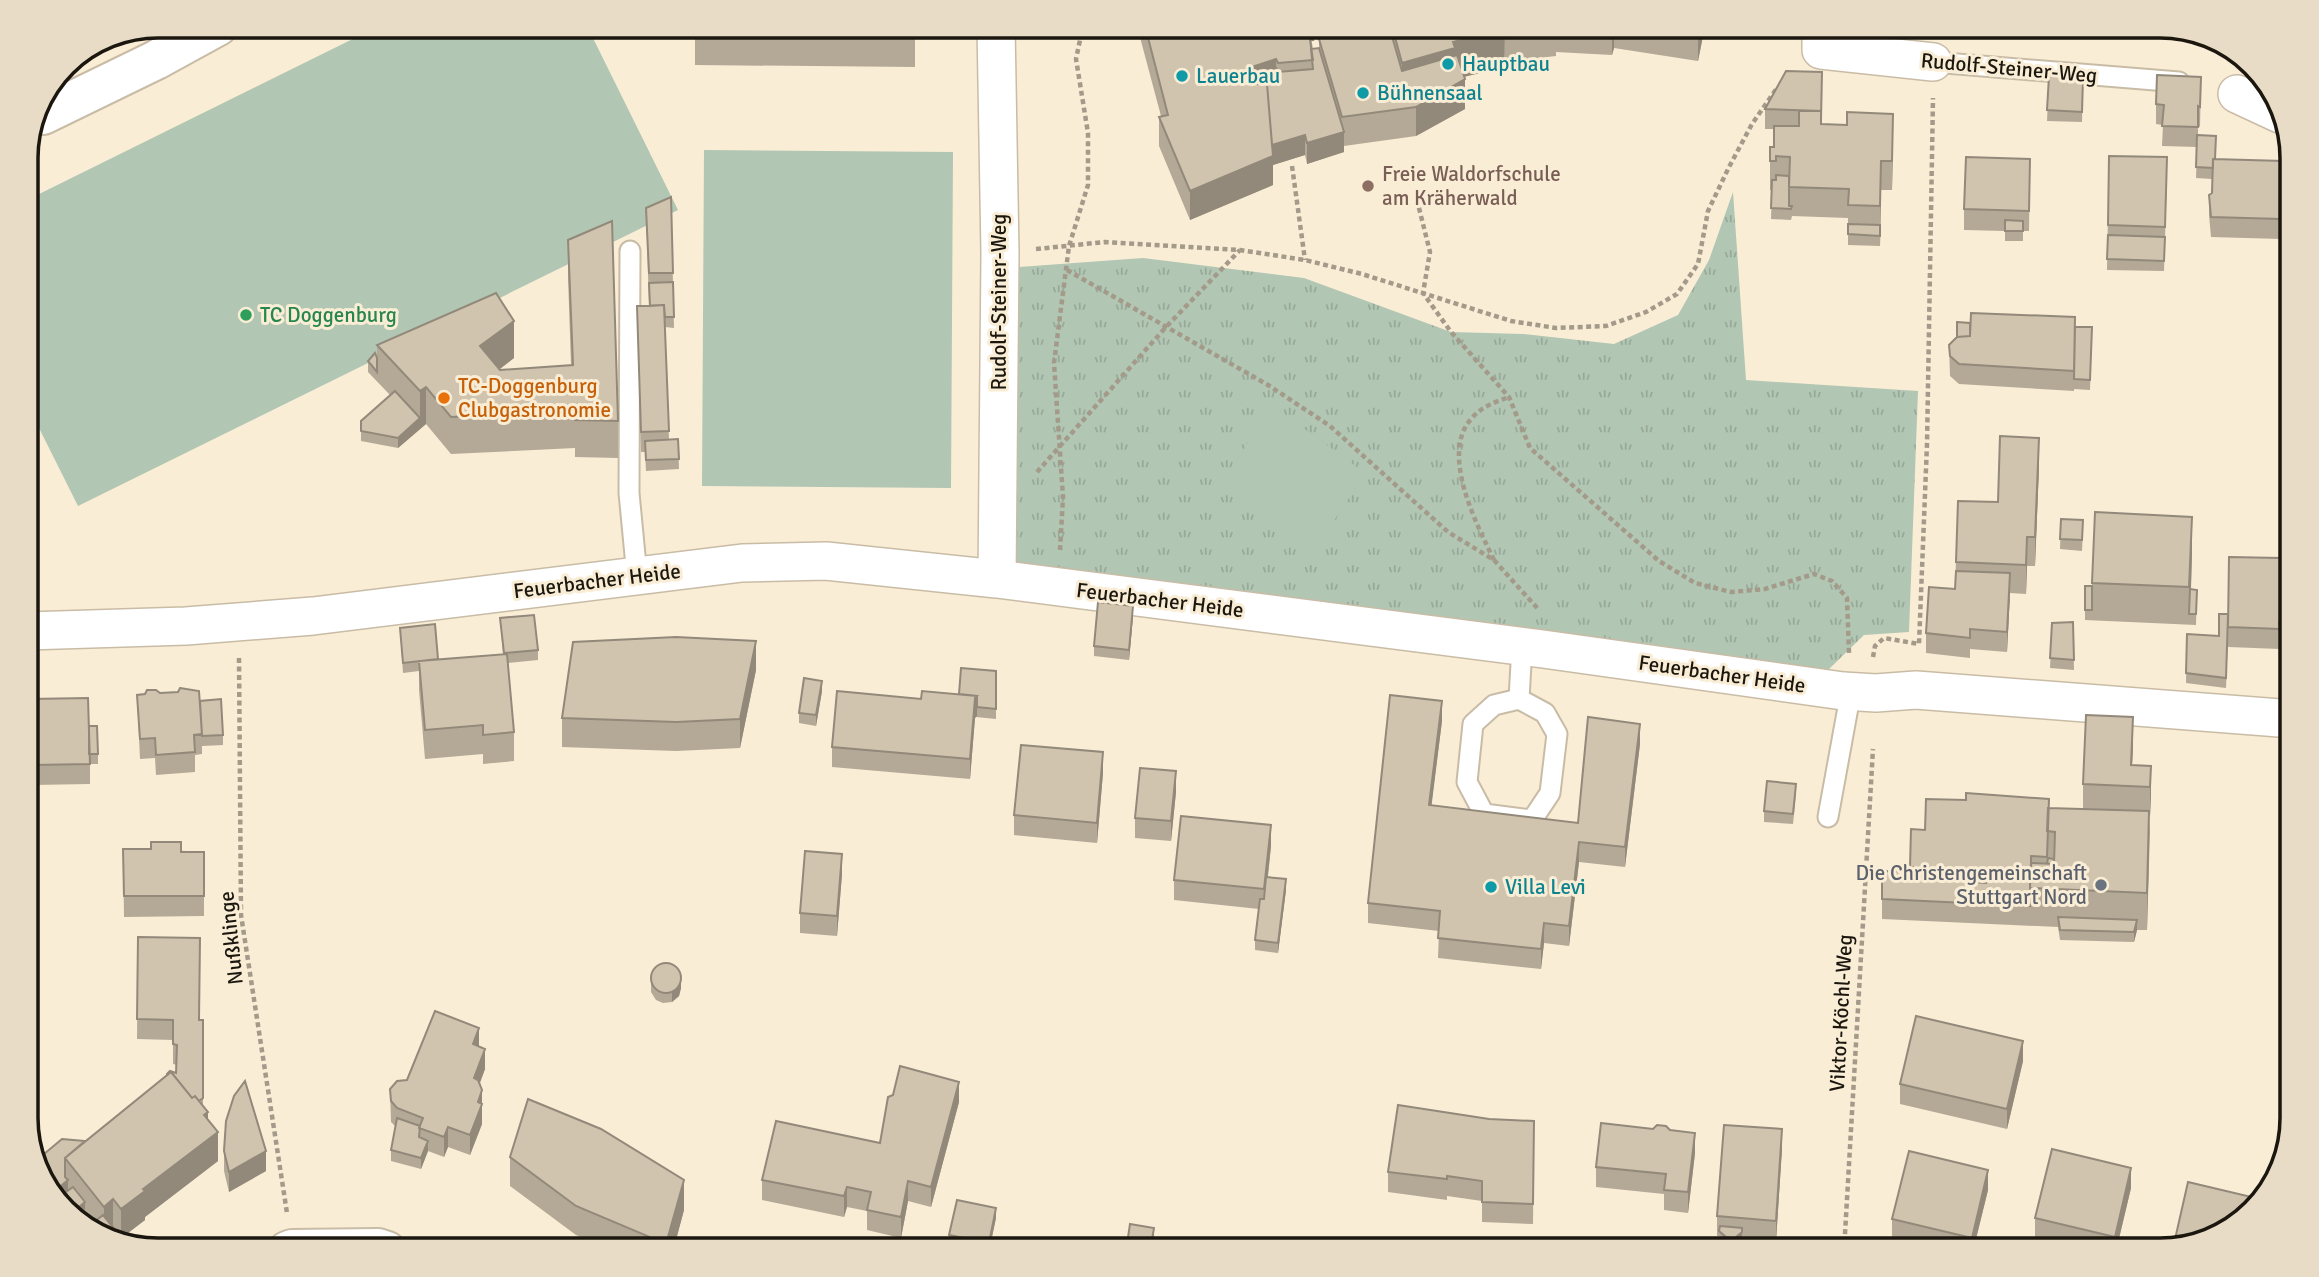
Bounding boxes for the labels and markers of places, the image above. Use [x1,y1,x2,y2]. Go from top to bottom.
place label: Hauptbau [1462,51,1550,77]
marker: Hauptbau [1440,56,1456,72]
place label: Lauerbau [1196,63,1280,89]
marker: Lauerbau [1174,68,1190,84]
place label: Bühnensaal [1377,80,1483,106]
marker: Bühnensaal [1355,85,1371,101]
place label: Freie Waldorfschule am Kräherwald [1382,161,1561,211]
marker: Freie Waldorfschule am Kräherwald [1360,178,1376,194]
place label: TC Doggenburg [260,302,397,328]
marker: TC Doggenburg [238,307,254,323]
place label: TC-Doggenburg Clubgastronomie [458,373,611,423]
marker: TC-Doggenburg Clubgastronomie [436,390,452,406]
place label: Die Christengemeinschaft Stuttgart Nord [1856,860,2087,910]
place label: Villa Levi [1505,874,1586,900]
marker: Die Christengemeinschaft Stuttgart Nord [2093,877,2109,893]
marker: Villa Levi [1483,879,1499,895]

